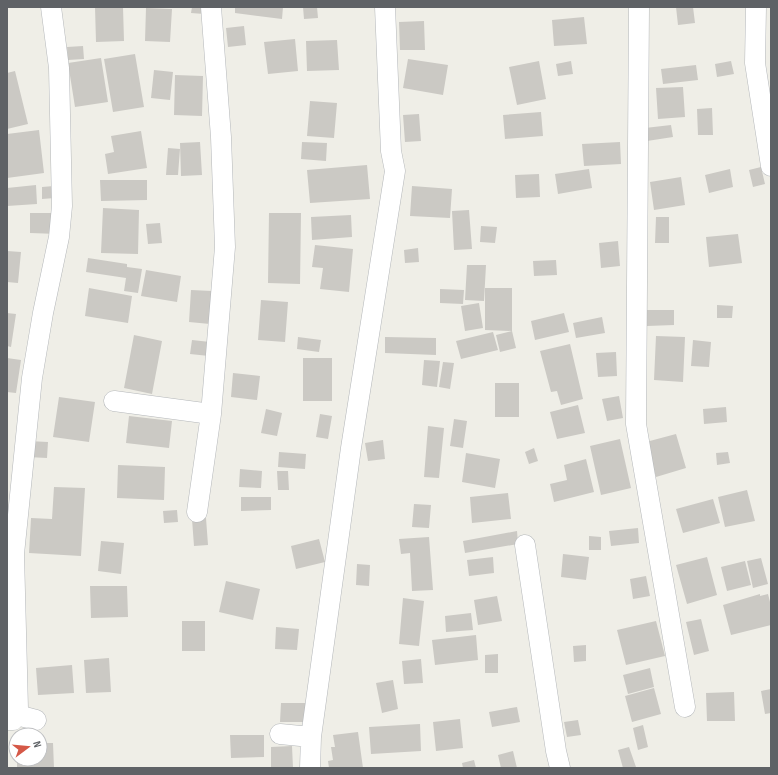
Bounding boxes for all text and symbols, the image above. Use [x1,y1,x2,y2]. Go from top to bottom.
north arrow [8,727,48,767]
text: N [30,740,44,749]

